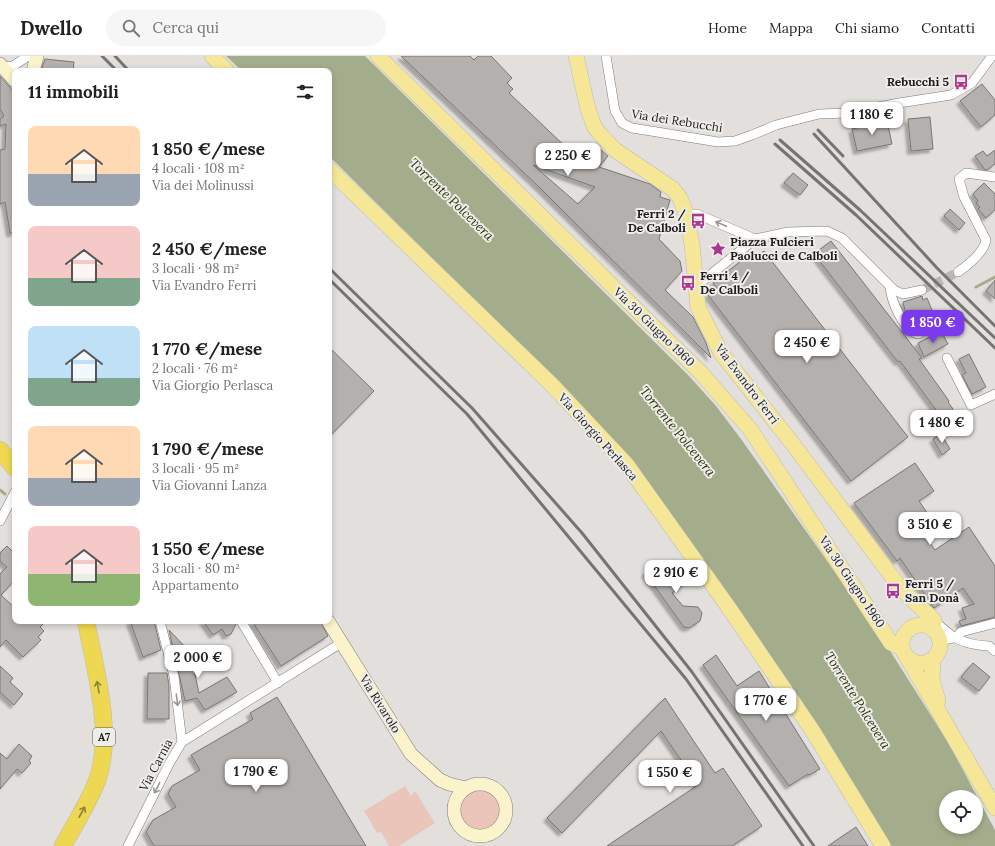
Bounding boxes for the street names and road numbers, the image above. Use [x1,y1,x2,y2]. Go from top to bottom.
street label: Via dei Rebucchi [629,106,724,135]
street label: Via 30 Giugno 1960 [610,283,698,369]
street label: Via Evandro Ferri [712,340,782,427]
street label: Via Giorgio Perlasca [555,389,641,483]
street label: Via 30 Giugno 1960 [816,532,889,630]
street label: Via Rivarolo [356,671,404,736]
road number: A7 [93,728,115,746]
street label: Via Carnia [135,736,176,794]

